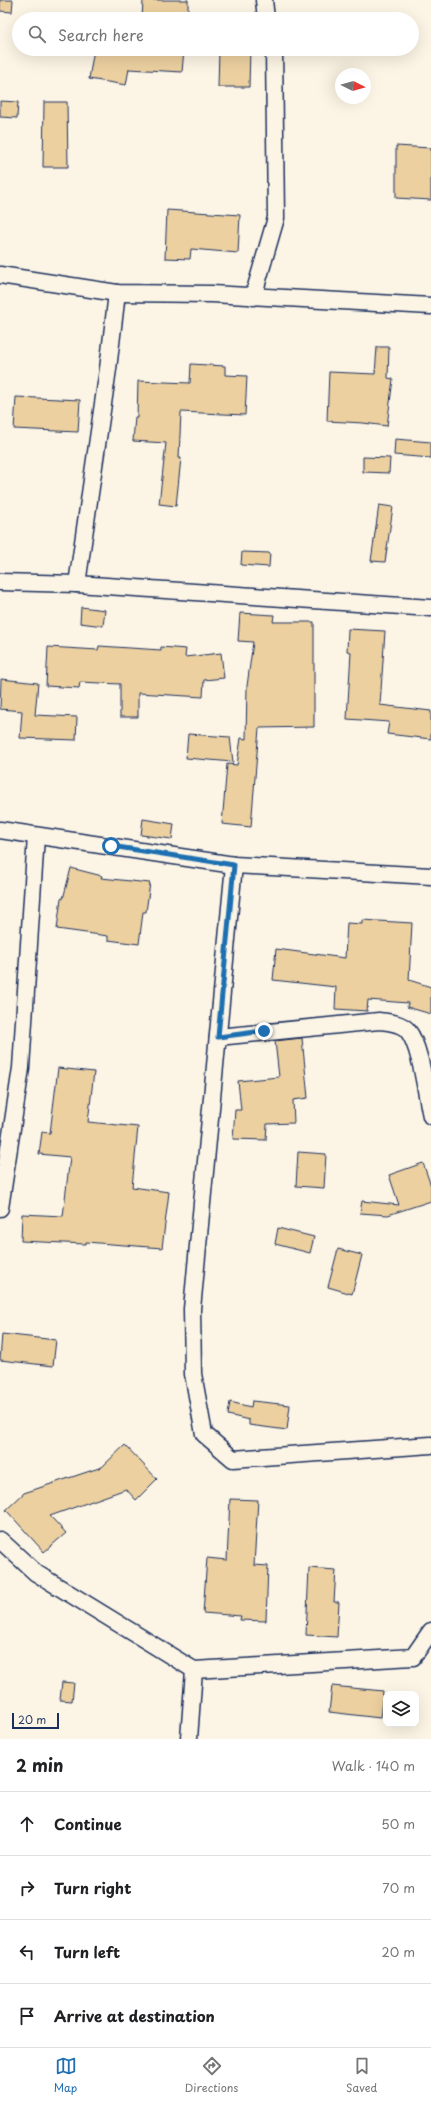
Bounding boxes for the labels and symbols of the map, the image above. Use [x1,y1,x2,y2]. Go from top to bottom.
north arrow [335,68,371,104]
route start [102,837,120,855]
route end [255,1022,273,1040]
scale bar [12,1711,59,1730]

